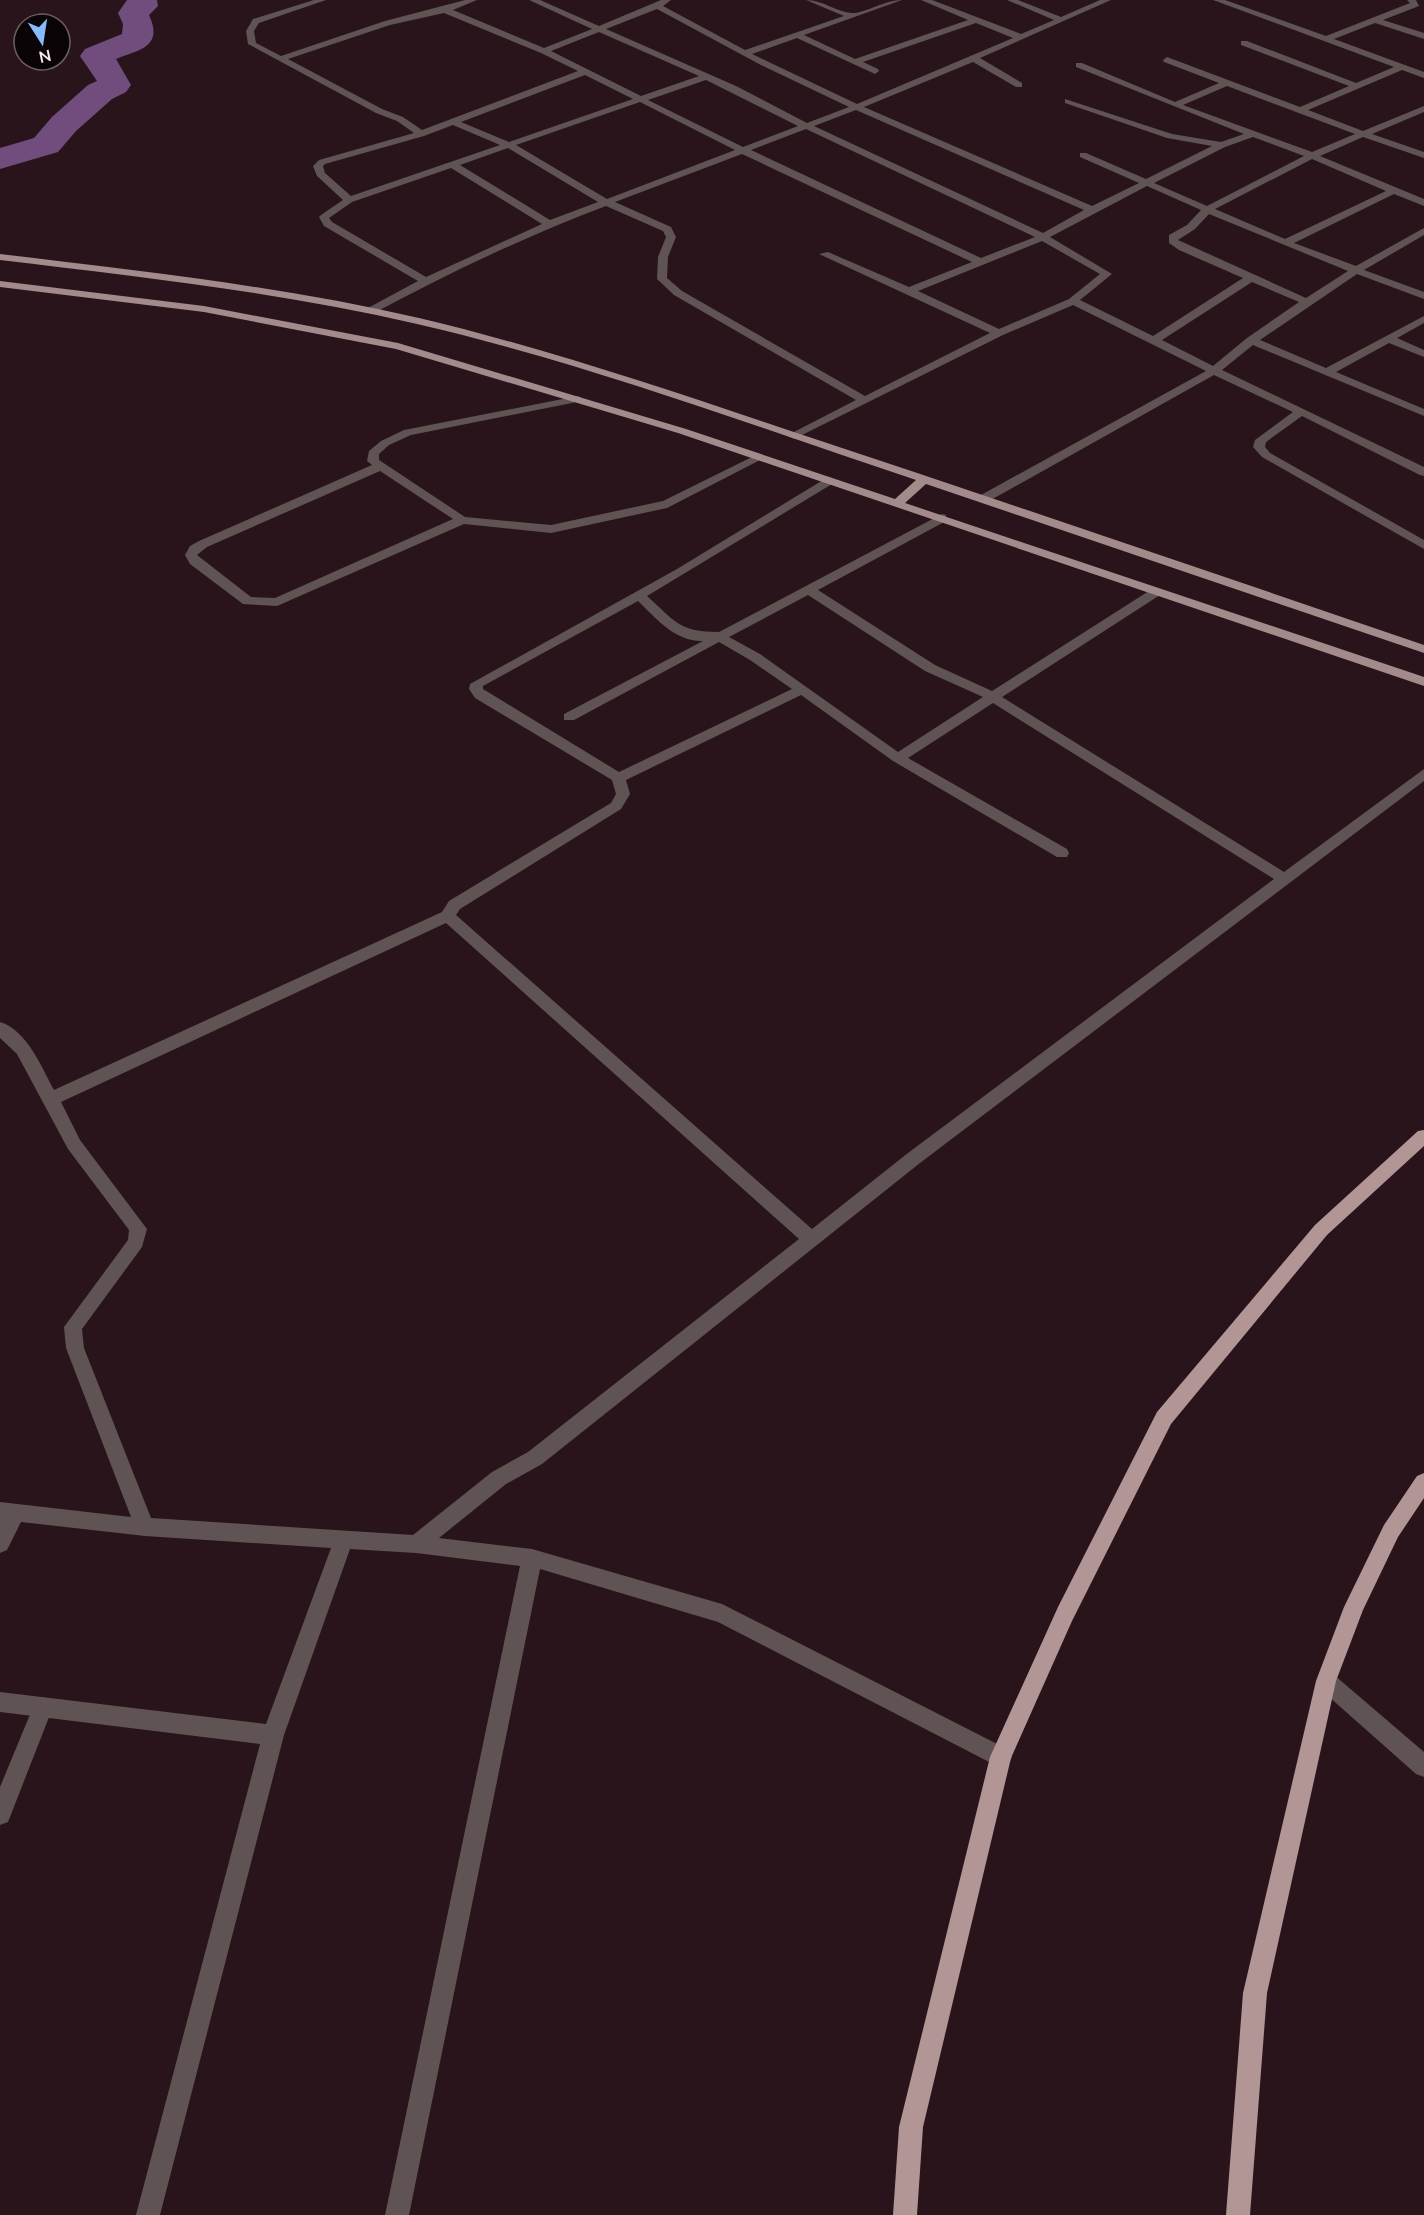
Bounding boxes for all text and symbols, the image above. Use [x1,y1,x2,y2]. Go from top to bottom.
north arrow [12,12,72,72]
text: N [37,46,53,68]

